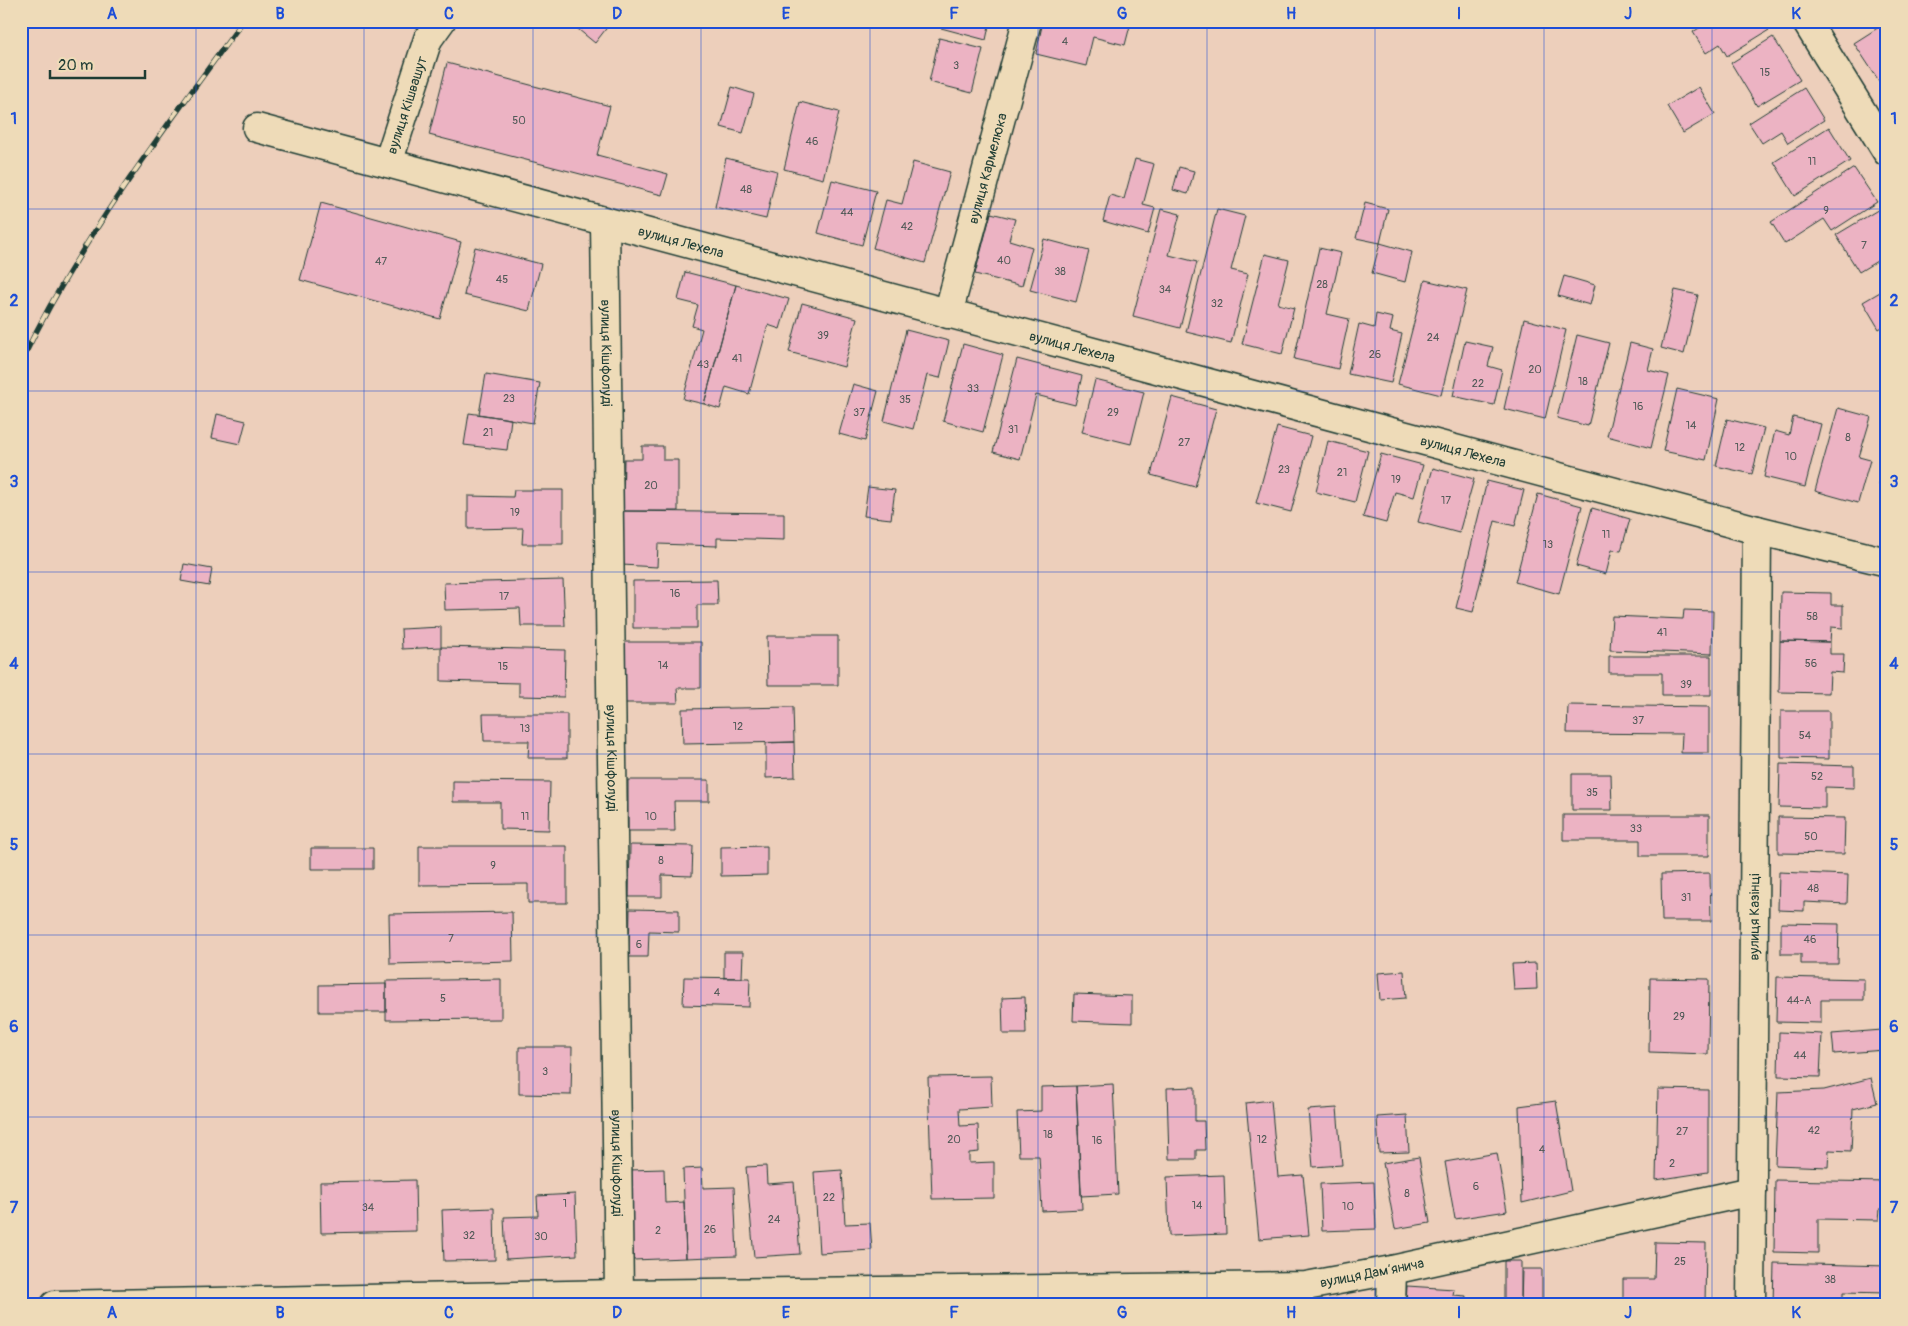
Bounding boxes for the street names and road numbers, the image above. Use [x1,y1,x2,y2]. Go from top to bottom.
street label: вулиця Кішвашут [383,54,430,156]
street label: вулиця Кармелюка [964,111,1010,226]
street label: вулиця Лехела [636,222,726,261]
street label: вулиця Кішфолуді [598,299,616,407]
street label: вулиця Лехела [1028,327,1117,366]
street label: вулиця Лехела [1419,432,1508,471]
street label: вулиця Кішфолуді [603,704,621,812]
street label: вулиця Казінці [1745,873,1763,961]
street label: вулиця Кішфолуді [608,1109,626,1217]
street label: вулиця Дамʼянича [1319,1255,1425,1291]

